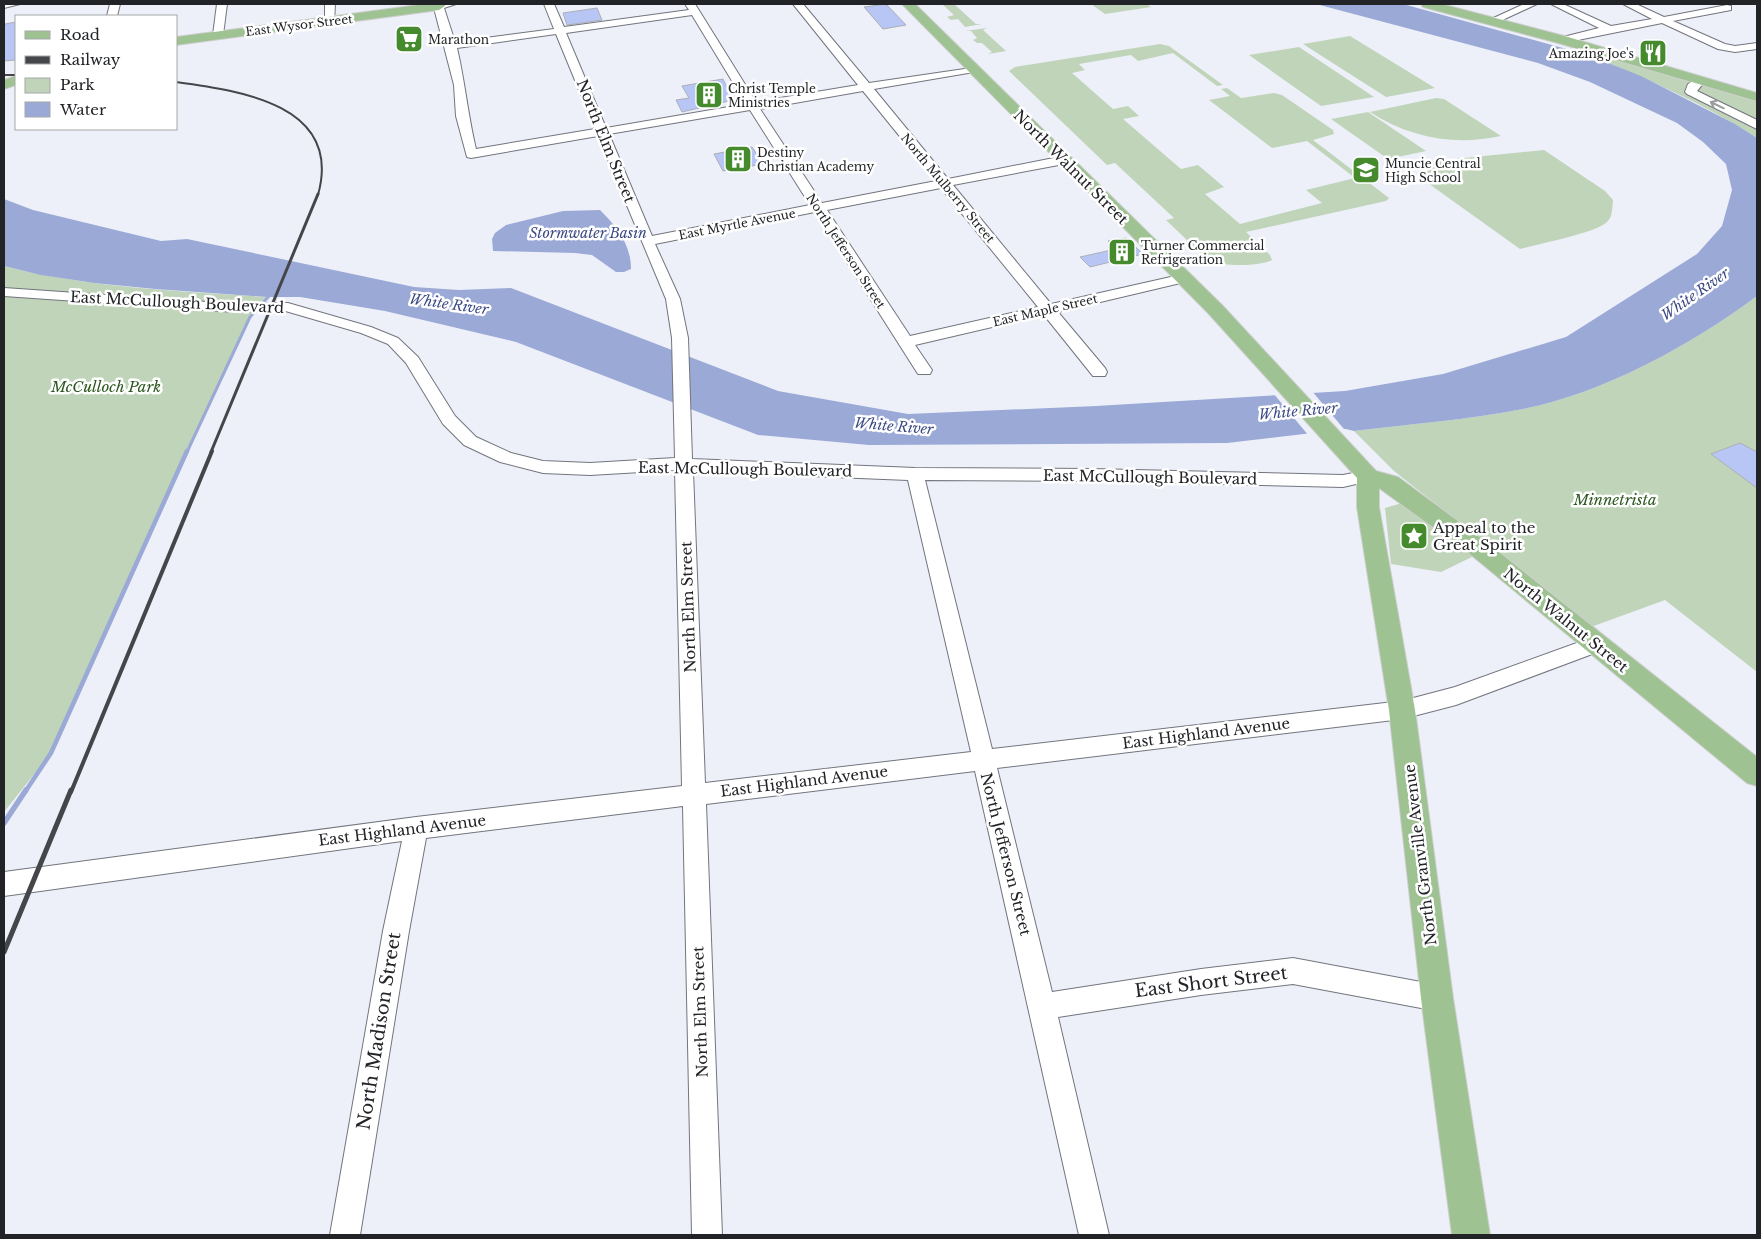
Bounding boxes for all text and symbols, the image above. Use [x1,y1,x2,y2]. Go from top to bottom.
street label: East Wysor Street [245,11,354,39]
legend [15,15,178,130]
supermarket icon: Marathon [394,24,424,54]
text: Road [60,25,100,44]
place label: Marathon [428,32,489,47]
restaurant icon: Amazing Joe's [1638,38,1668,68]
place label: Amazing Joe's [1548,46,1634,61]
text: Railway [60,50,121,69]
text: Park [60,75,96,94]
street label: North Elm Street [573,76,640,206]
building icon: Christ Temple Ministries [694,80,724,110]
place label: Christ Temple Ministries [728,81,816,110]
text: Water [59,100,107,119]
one-way arrow [1710,100,1725,109]
street label: North Walnut Street [1010,106,1133,229]
street label: North Mulberry Street [898,130,998,246]
building icon: Destiny Christian Academy [723,144,753,174]
place label: Destiny Christian Academy [757,145,874,174]
school or university icon: Muncie Central High School [1351,155,1381,185]
place label: Muncie Central High School [1385,156,1481,185]
street label: North Jefferson Street [803,191,889,312]
street label: East Myrtle Avenue [677,205,797,243]
water label: Stormwater Basin [529,224,647,242]
building icon: Turner Commercial Refrigeration [1107,237,1137,267]
place label: Turner Commercial Refrigeration [1141,238,1265,267]
water label: White River [1657,264,1733,324]
street label: East McCullough Boulevard [69,287,285,317]
water label: White River [409,290,490,319]
street label: East Maple Street [991,291,1099,329]
park label: McCulloch Park [50,377,161,396]
water label: White River [1258,399,1339,423]
water label: White River [854,414,935,438]
street label: East McCullough Boulevard [638,458,852,480]
street label: East McCullough Boulevard [1043,466,1257,488]
park label: Minnetrista [1573,490,1656,509]
place label: Appeal to the Great Spirit [1432,518,1535,554]
place icon: Appeal to the Great Spirit [1399,521,1429,551]
street label: North Elm Street [676,541,700,673]
street label: North Walnut Street [1500,564,1632,676]
street label: East Highland Avenue [1121,713,1291,753]
street label: East Highland Avenue [719,761,889,801]
street label: North Granville Avenue [1399,763,1441,947]
street label: North Jefferson Street [977,771,1036,938]
street label: East Highland Avenue [317,810,487,850]
street label: North Madison Street [352,930,406,1131]
street label: North Elm Street [688,946,712,1078]
street label: East Short Street [1133,962,1289,1002]

